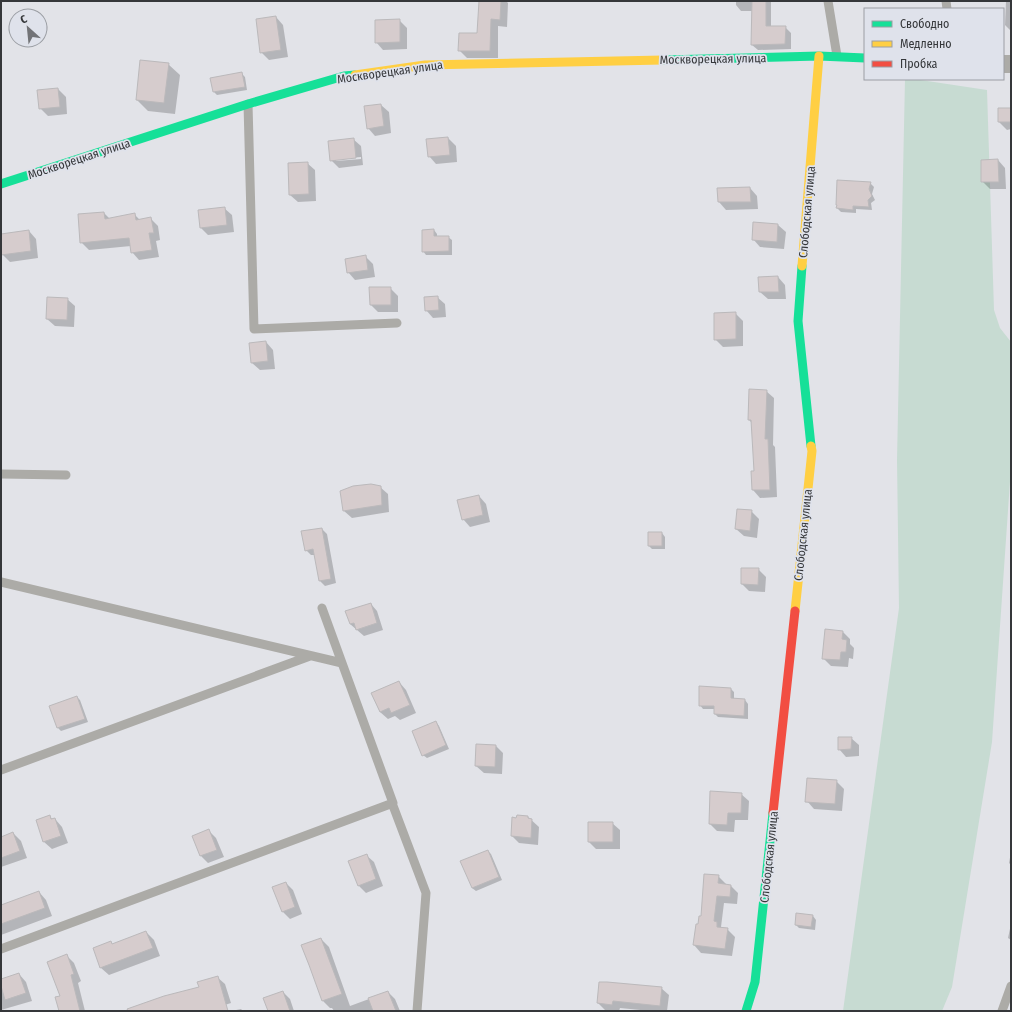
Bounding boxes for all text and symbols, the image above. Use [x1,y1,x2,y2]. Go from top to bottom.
north arrow [8,8,48,48]
legend [864,8,1004,80]
text: С [18,12,29,27]
text: Свободно [900,17,949,31]
text: Медленно [900,37,952,51]
street label: Москворецкая улица [660,51,767,67]
text: Пробка [900,57,938,71]
street label: Москворецкая улица [336,58,444,86]
street label: Москворецкая улица [26,136,132,182]
street label: Слободская улица [796,165,818,259]
street label: Слободская улица [791,488,815,582]
street label: Слободская улица [757,810,781,904]

